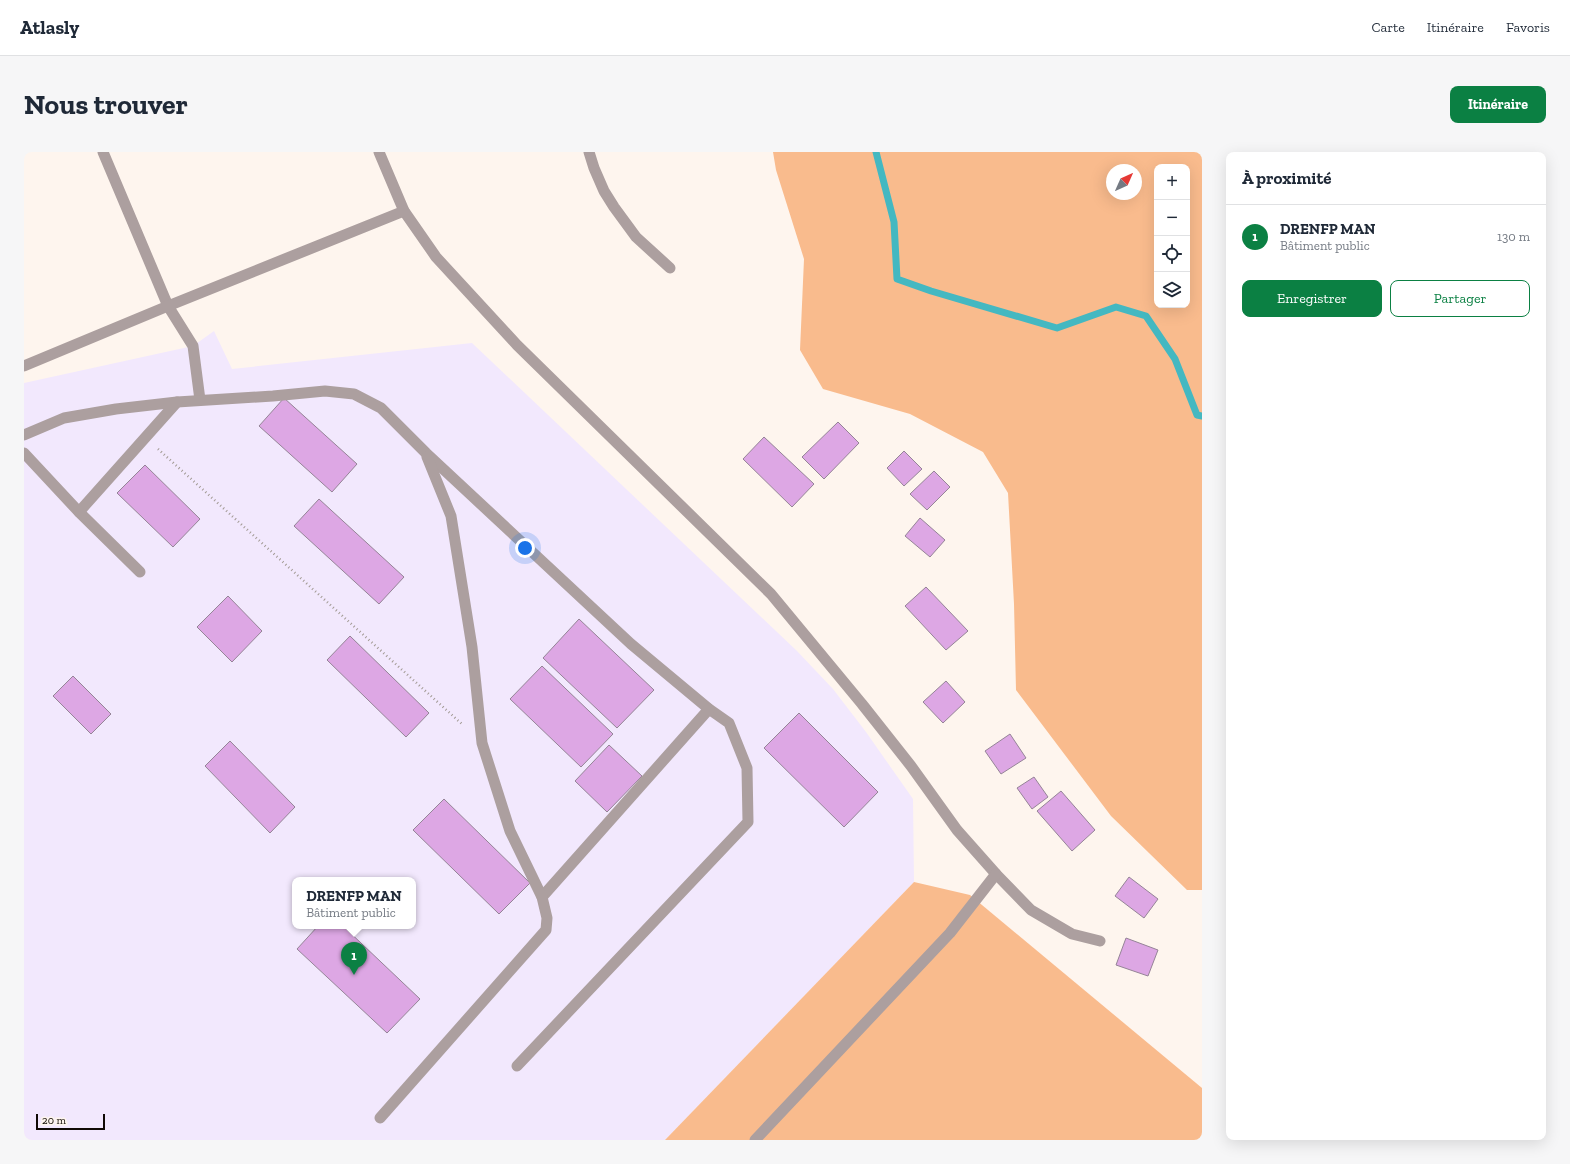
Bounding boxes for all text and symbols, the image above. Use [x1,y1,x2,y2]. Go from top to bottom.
text: Atlasly [20,16,79,39]
text: Carte [1371,19,1405,36]
text: Itinéraire [1427,19,1484,36]
text: Favoris [1506,19,1550,36]
button: Itinéraire [1450,86,1546,123]
text: Nous trouver [24,88,188,121]
north arrow [1106,164,1142,200]
map controls [1154,164,1190,308]
button: + [1154,164,1190,200]
text: À proximité [1242,168,1331,188]
button: − [1154,200,1190,236]
text: DRENFP MAN [1280,220,1376,238]
text: 1 [1252,229,1258,244]
text: 130 m [1497,229,1530,244]
button: locate [1154,236,1190,272]
text: Bâtiment public [1280,238,1370,253]
button: layers [1154,272,1190,308]
button: Enregistrer [1242,280,1382,317]
button: Partager [1390,280,1530,317]
your location [515,538,535,558]
popup [292,877,416,929]
text: DRENFP MAN [306,887,402,905]
text: Bâtiment public [306,905,396,920]
pin: 1 [341,942,367,975]
scale bar [36,1112,105,1131]
text: 20 m [42,1114,66,1127]

